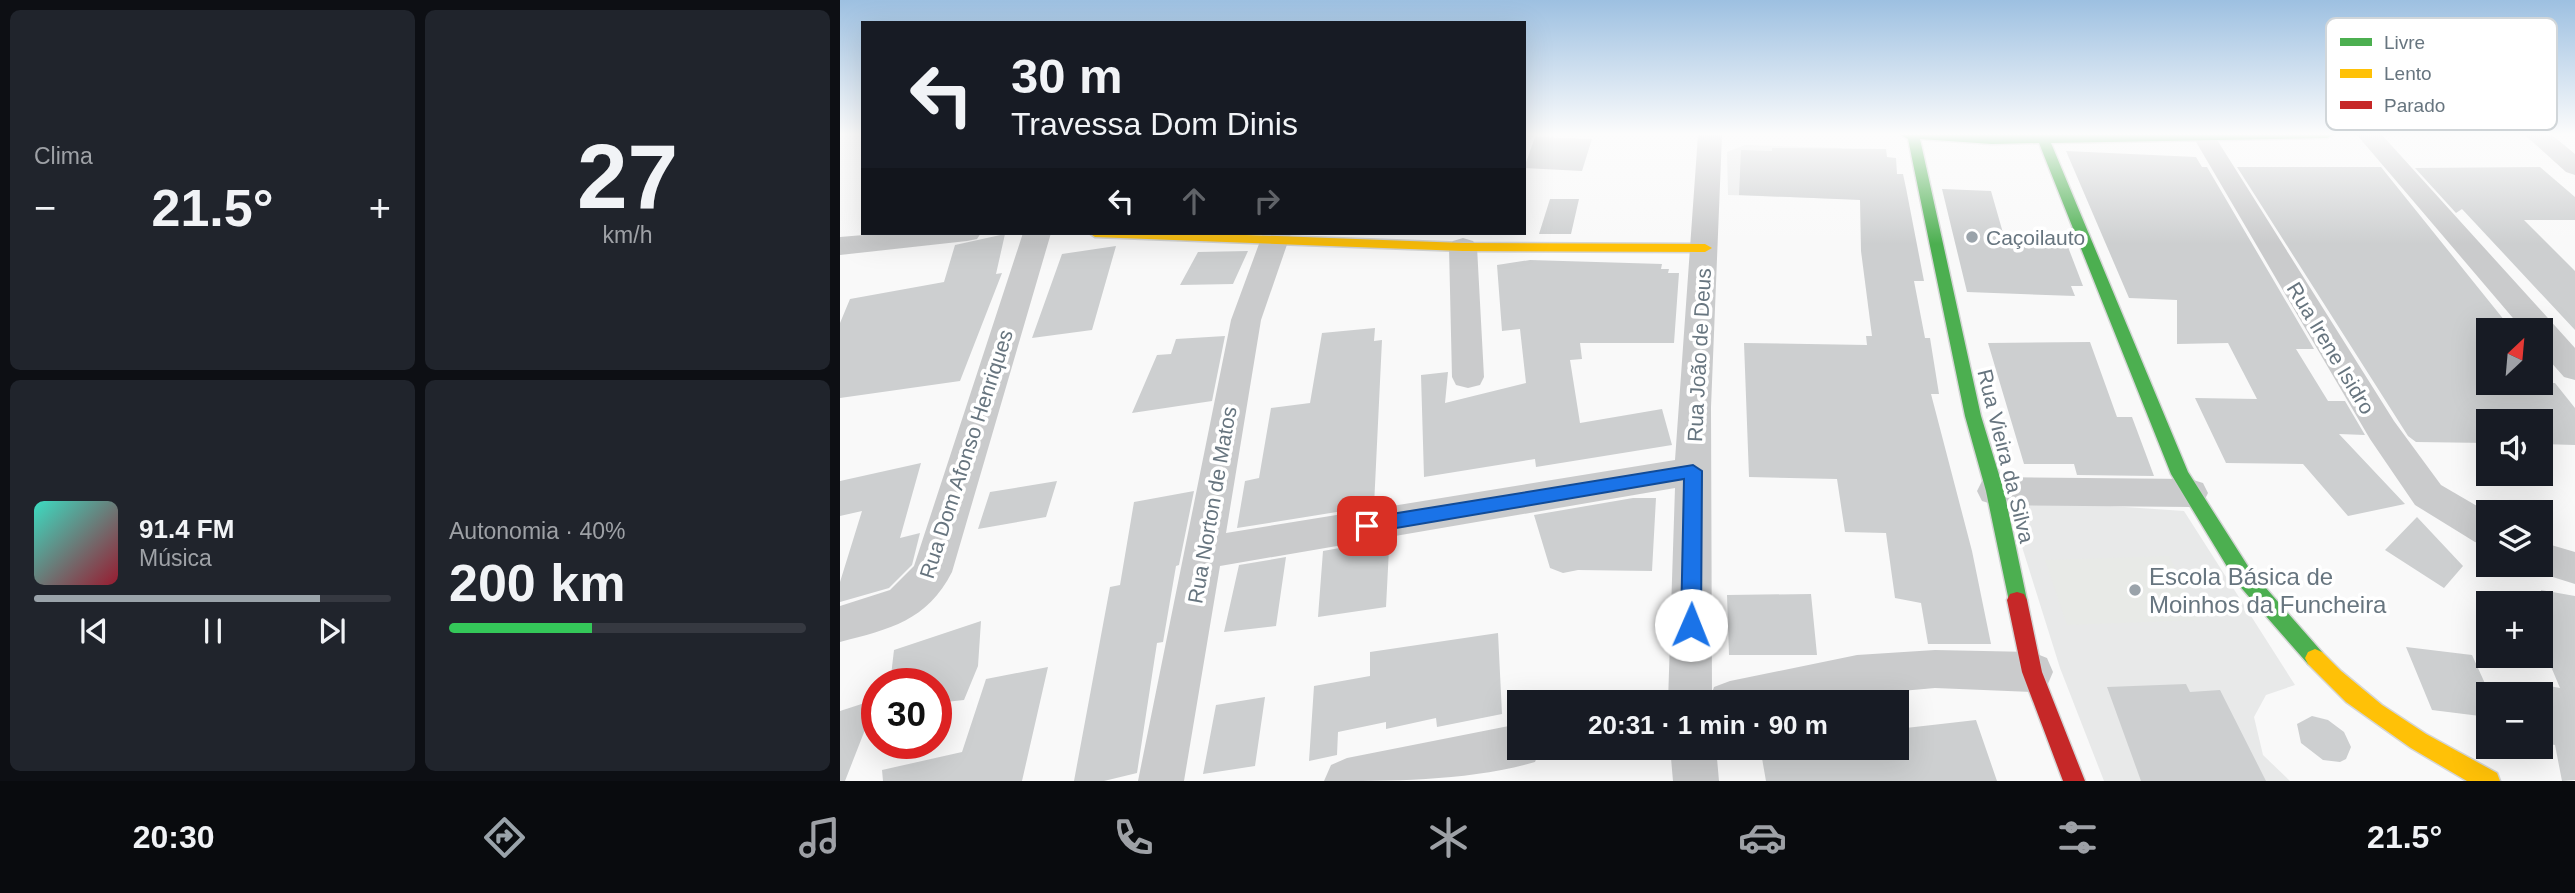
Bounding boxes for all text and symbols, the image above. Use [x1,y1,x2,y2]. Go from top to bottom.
legend [2326,18,2557,130]
text: Livre [2384,32,2425,53]
icon: left [896,49,987,140]
text: 30 m [1011,49,1123,103]
text: Lento [2384,63,2432,84]
text: Parado [2384,95,2445,116]
text: Travessa Dom Dinis [1011,106,1298,142]
text: 27 [577,126,678,227]
text: Clima [34,143,93,169]
text: 21.5° [151,179,274,237]
icon: left [1102,182,1140,220]
icon: ahead [1175,182,1213,220]
icon: right [1248,182,1286,220]
text: − [34,187,56,229]
text: + [369,187,391,229]
text: km/h [603,222,652,248]
place label: Caçoilauto [1986,226,2085,249]
marker: Caçoilauto [1964,229,1980,245]
street label: Rua João de Deus [1683,268,1715,442]
street label: Rua Irene Isidro [2283,278,2379,418]
north arrow [2476,318,2553,396]
map controls [2476,318,2553,759]
street label: Rua Dom Afonso Henriques [915,327,1017,581]
street label: Rua Vieira da Silva [1973,367,2039,546]
street label: Rua Norton de Matos [1183,405,1241,605]
button: sound [2476,409,2553,486]
pin [1337,496,1397,556]
button: layers [2476,500,2553,577]
icon: arrive [1348,507,1386,545]
text: 91.4 FM [139,514,234,544]
text: Autonomia · 40% [449,518,625,544]
text: Música [139,545,212,571]
text: 200 km [449,554,625,612]
place label: Escola Básica de Moinhos da Funcheira [2149,563,2387,618]
marker: Escola Básica de Moinhos da Funcheira [2127,582,2143,598]
position arrow [1654,588,1728,662]
button: + [2476,591,2553,668]
icon: previous [75,612,113,650]
icon: pause [194,612,232,650]
icon: next [313,612,351,650]
speed limit sign: 30 [861,668,952,759]
button: − [2476,682,2553,759]
text: 20:31 · 1 min · 90 m [1588,710,1828,740]
icon: directions [480,813,529,862]
icon: music [795,813,844,862]
icon: phone [1109,813,1158,862]
icon: climate [1424,813,1473,862]
icon: car [1738,813,1787,862]
icon: filters [2053,813,2102,862]
text: 20:30 [133,819,215,855]
text: 21.5° [2367,819,2442,855]

